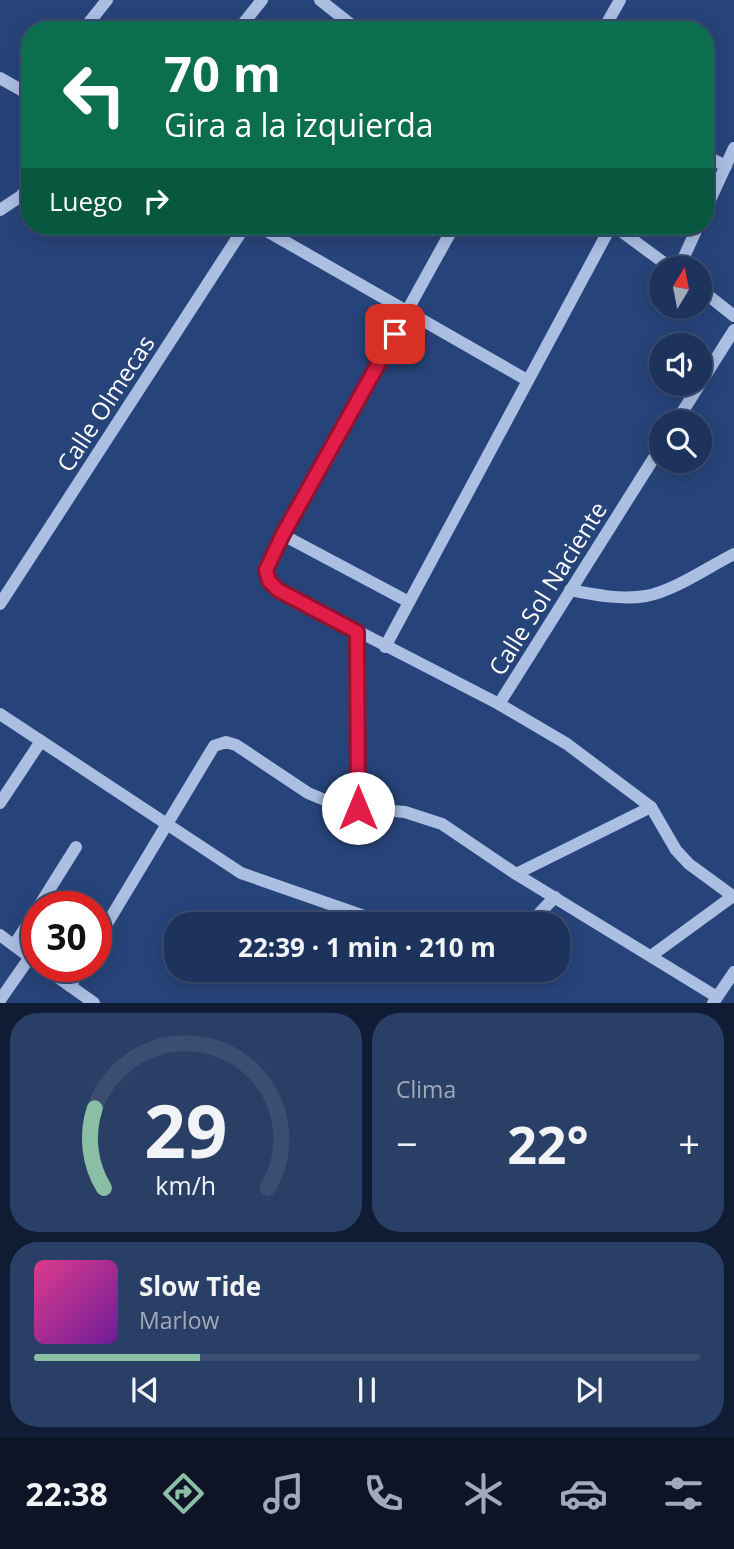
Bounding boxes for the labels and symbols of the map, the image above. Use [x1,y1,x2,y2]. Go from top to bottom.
north arrow [649,256,712,318]
pin [365,304,425,364]
street label: Calle Olmecas [48,328,162,478]
street label: Calle Sol Naciente [480,495,614,681]
position arrow [321,771,395,845]
speed limit sign: 30 [21,891,112,982]

